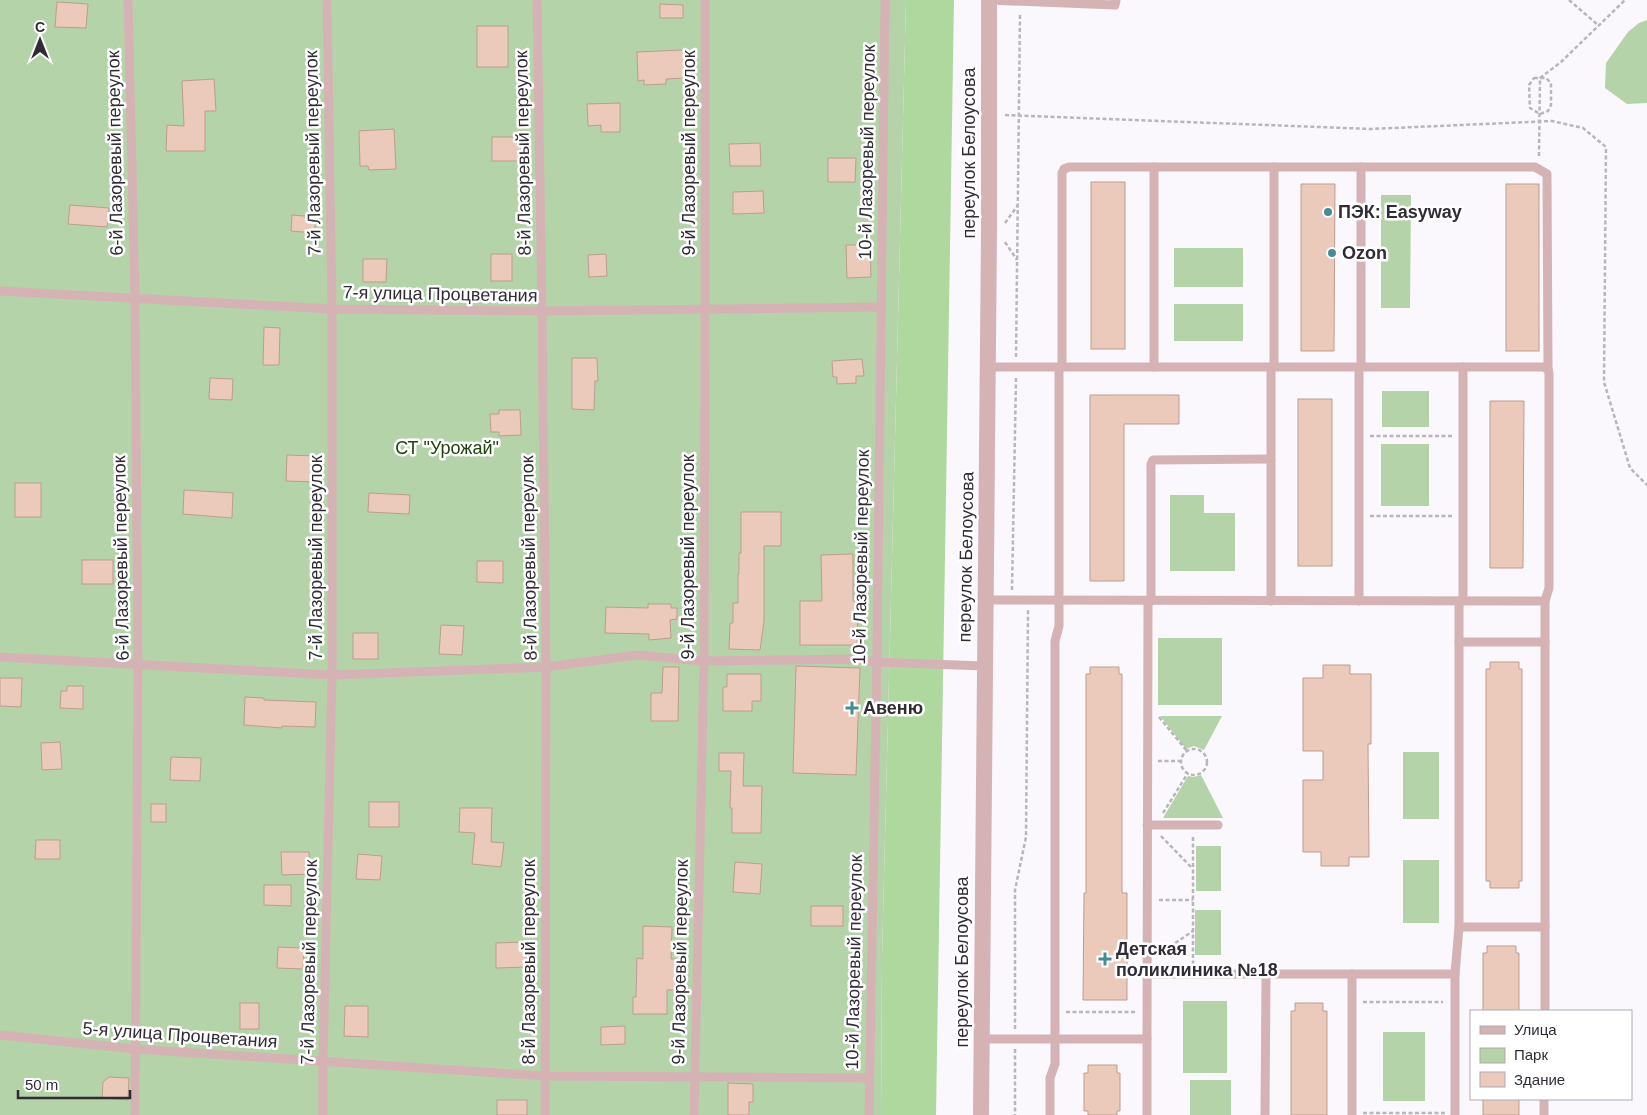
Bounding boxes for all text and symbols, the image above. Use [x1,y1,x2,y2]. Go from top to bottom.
north arrow [15,15,65,65]
text: С [35,19,45,35]
street label: 10-й Лазоревый переулок [855,44,879,260]
street label: 6-й Лазоревый переулок [103,50,127,256]
street label: 7-й Лазоревый переулок [301,50,325,256]
street label: 8-й Лазоревый переулок [511,50,535,256]
street label: 9-й Лазоревый переулок [679,50,699,256]
street label: переулок Белоусова [959,67,979,238]
place label: ПЭК: Easyway [1338,202,1462,222]
marker: ПЭК: Easyway [1322,206,1334,218]
place label: Ozon [1342,243,1387,263]
marker: Ozon [1326,247,1338,259]
street label: 7-я улица Процветания [342,282,538,306]
park label: СТ "Урожай" [395,438,499,458]
street label: 10-й Лазоревый переулок [849,449,873,665]
street label: 9-й Лазоревый переулок [678,454,698,660]
street label: 6-й Лазоревый переулок [109,455,133,661]
street label: 7-й Лазоревый переулок [306,455,326,661]
street label: 8-й Лазоревый переулок [517,455,541,661]
street label: переулок Белоусова [955,470,978,643]
place label: Авеню [863,698,923,718]
marker: Авеню [845,701,859,715]
street label: 10-й Лазоревый переулок [842,854,866,1070]
street label: 7-й Лазоревый переулок [297,859,321,1065]
street label: 8-й Лазоревый переулок [519,859,539,1065]
street label: 9-й Лазоревый переулок [668,859,692,1065]
street label: переулок Белоусова [952,876,972,1047]
place label: Детская поликлиника №18 [1116,939,1278,980]
marker: Детская поликлиника №18 [1098,952,1112,966]
legend [1470,1010,1632,1100]
street label: 5-я улица Процветания [82,1018,278,1052]
text: Улица [1514,1021,1557,1038]
text: Парк [1514,1046,1548,1063]
scale bar [18,1068,130,1100]
text: Здание [1514,1071,1565,1088]
text: 50 m [25,1076,58,1093]

